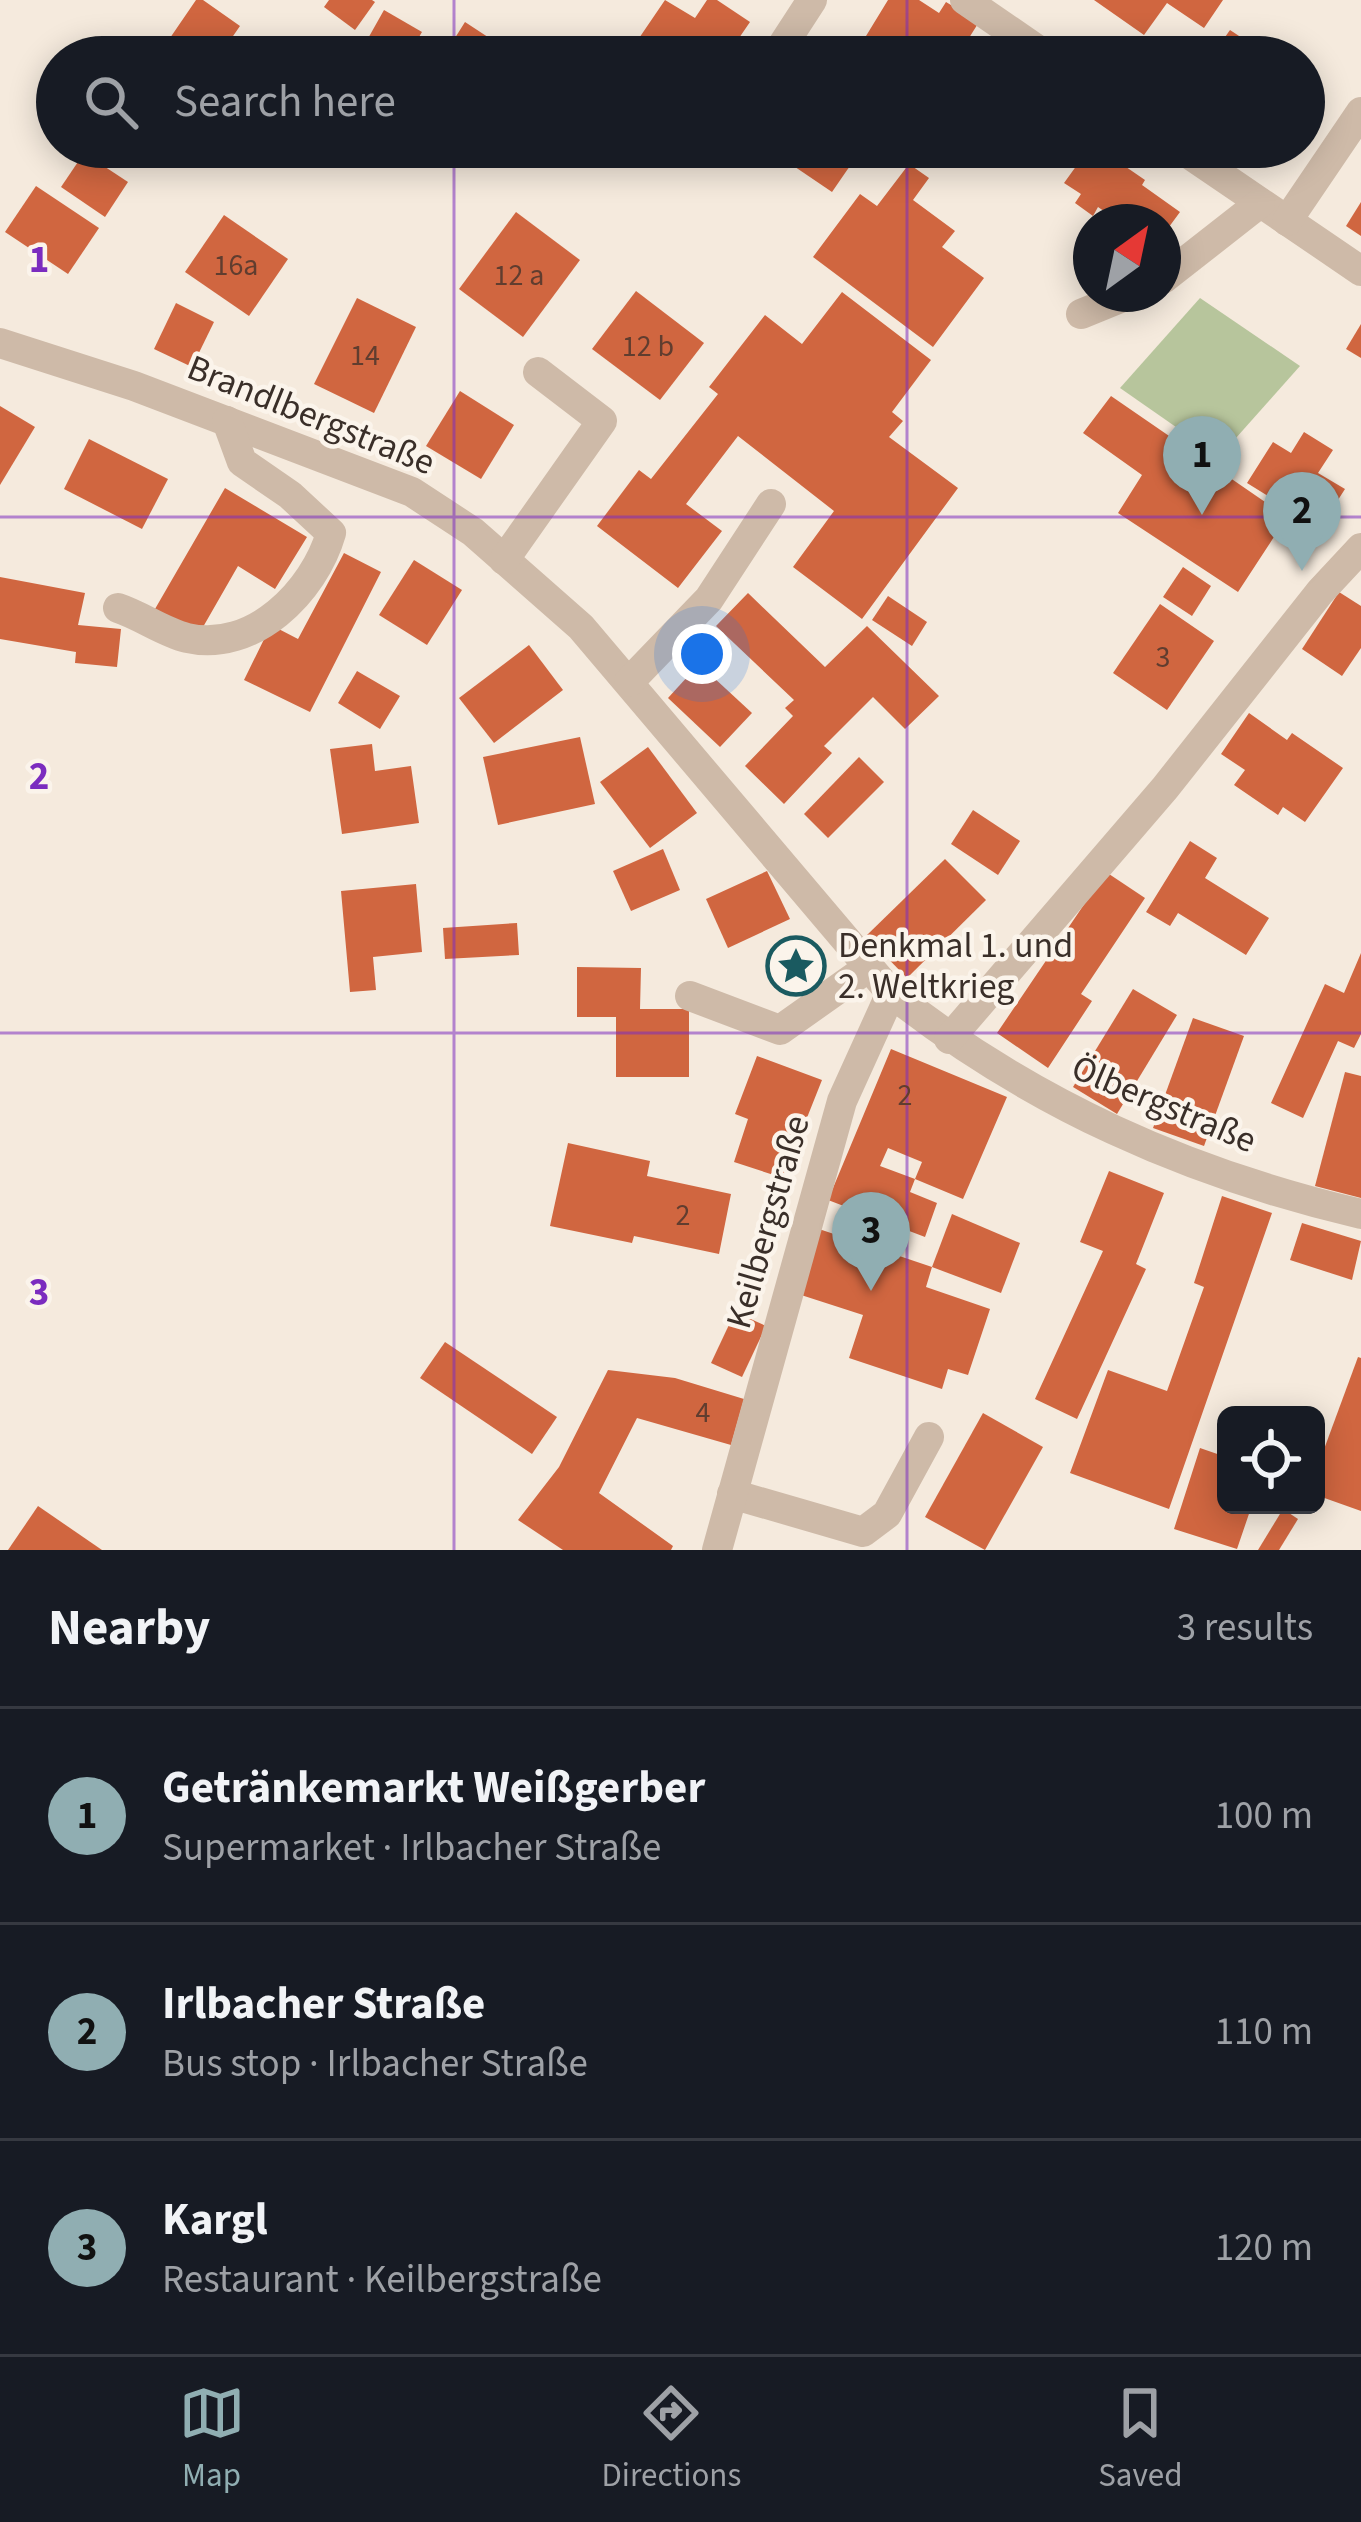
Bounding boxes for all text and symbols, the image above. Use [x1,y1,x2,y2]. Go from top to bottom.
search box [36,36,1325,168]
icon: search [78,69,144,135]
text: Search here [174,70,396,134]
north arrow [1073,204,1181,312]
text: 1 [29,232,49,288]
house number: 16a [214,244,258,287]
house number: 12 a [494,254,544,297]
house number: 12 b [622,325,674,368]
house number: 14 [350,334,380,377]
street label: Brandlbergstraße [180,342,442,488]
pin: 1 [1163,416,1241,515]
pin: 2 [1263,472,1341,571]
your location [672,624,732,684]
house number: 3 [1156,636,1170,679]
text: 2 [29,749,49,805]
place label: Denkmal 1. und 2. Weltkrieg [838,920,1073,1012]
place icon: Denkmal 1. und 2. Weltkrieg [765,935,827,997]
street label: Ölbergstraße [1064,1042,1264,1166]
house number: 2 [898,1074,912,1117]
street label: Keilbergstraße [713,1110,823,1334]
pin: 3 [832,1192,910,1291]
house number: 2 [676,1194,690,1237]
text: 3 [29,1265,49,1321]
house number: 4 [696,1391,711,1434]
map controls [1217,1406,1325,1514]
button: locate [1217,1406,1325,1514]
text: Nearby [48,1592,210,1664]
text: 3 results [1177,1600,1313,1656]
text: Getränkemarkt Weißgerber [162,1756,705,1820]
text: 1 [77,1788,97,1844]
text: 100 m [1215,1788,1313,1844]
text: Supermarket · Irlbacher Straße [162,1820,661,1876]
text: Irlbacher Straße [162,1972,485,2036]
text: 2 [77,2004,97,2060]
text: 110 m [1215,2004,1313,2060]
text: Bus stop · Irlbacher Straße [162,2036,588,2092]
text: Kargl [162,2188,268,2252]
text: 3 [77,2220,97,2276]
text: 120 m [1215,2220,1313,2276]
text: Restaurant · Keilbergstraße [162,2252,602,2308]
tab: Map [179,2380,245,2499]
tab: Directions [602,2380,741,2499]
tab: Saved [1098,2380,1182,2499]

